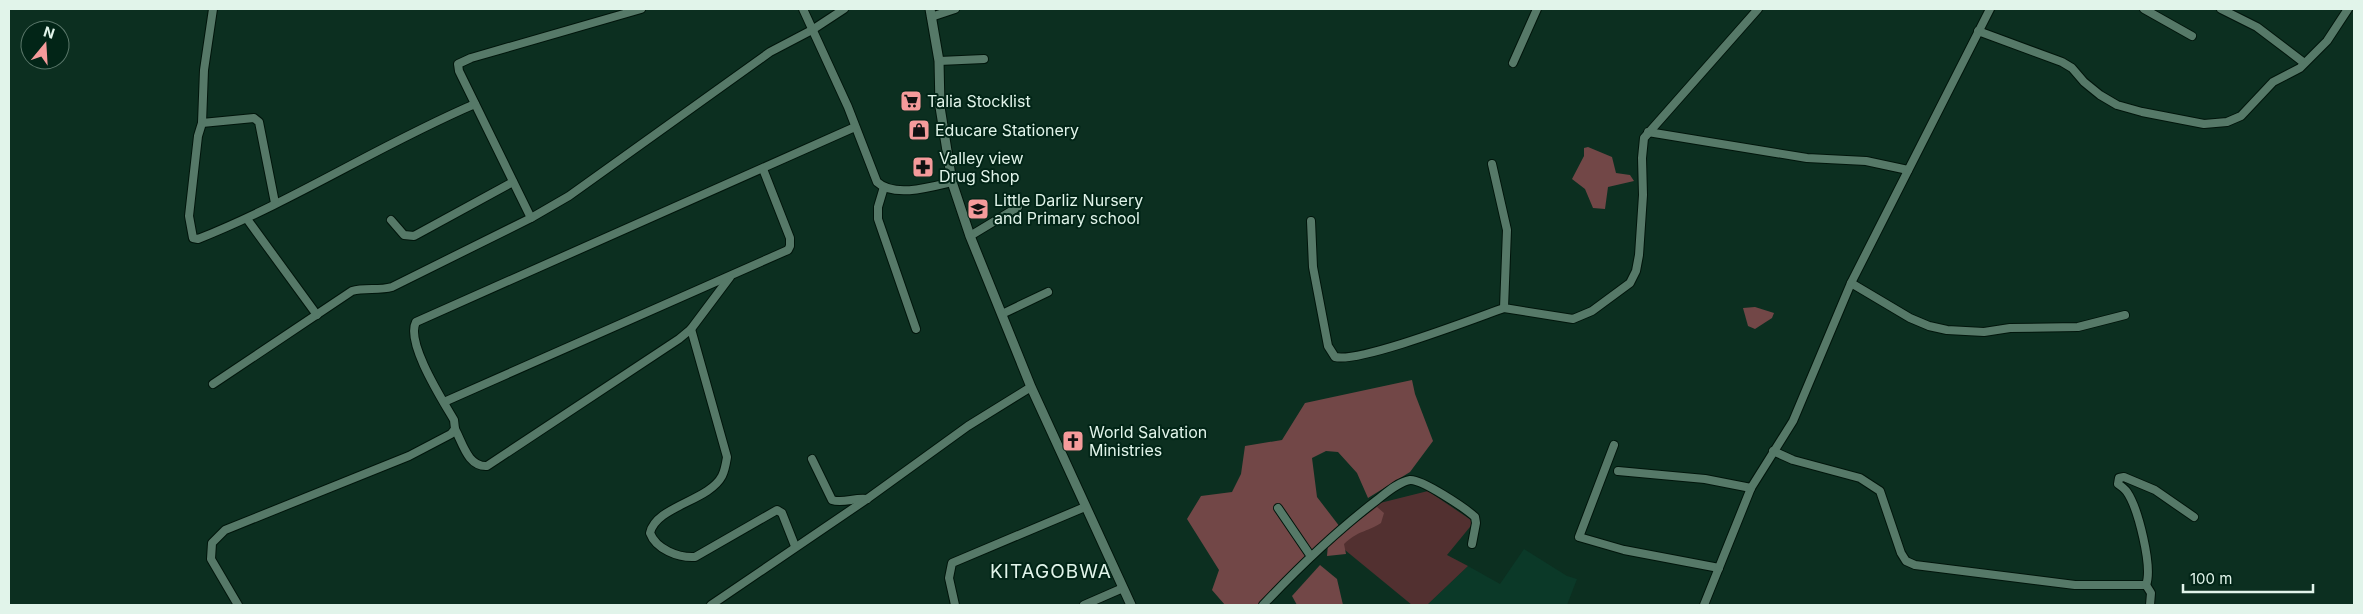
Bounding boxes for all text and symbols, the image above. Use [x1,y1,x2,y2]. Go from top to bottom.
north arrow [20,20,70,70]
text: N [41,22,57,42]
supermarket icon: Talia Stocklist [899,89,923,113]
place label: Talia Stocklist [927,91,1031,111]
shop icon: Educare Stationery [907,118,931,142]
place label: Educare Stationery [935,120,1079,140]
place label: Valley view Drug Shop [939,148,1023,186]
pharmacy icon: Valley view Drug Shop [911,155,935,179]
place label: Little Darliz Nursery and Primary school [994,190,1143,228]
school or university icon: Little Darliz Nursery and Primary school [966,197,990,221]
place label: World Salvation Ministries [1089,422,1207,460]
church icon: World Salvation Ministries [1061,429,1085,453]
district label: KITAGOBWA [990,560,1112,583]
scale bar [2183,562,2313,594]
text: 100 m [2190,569,2232,588]

